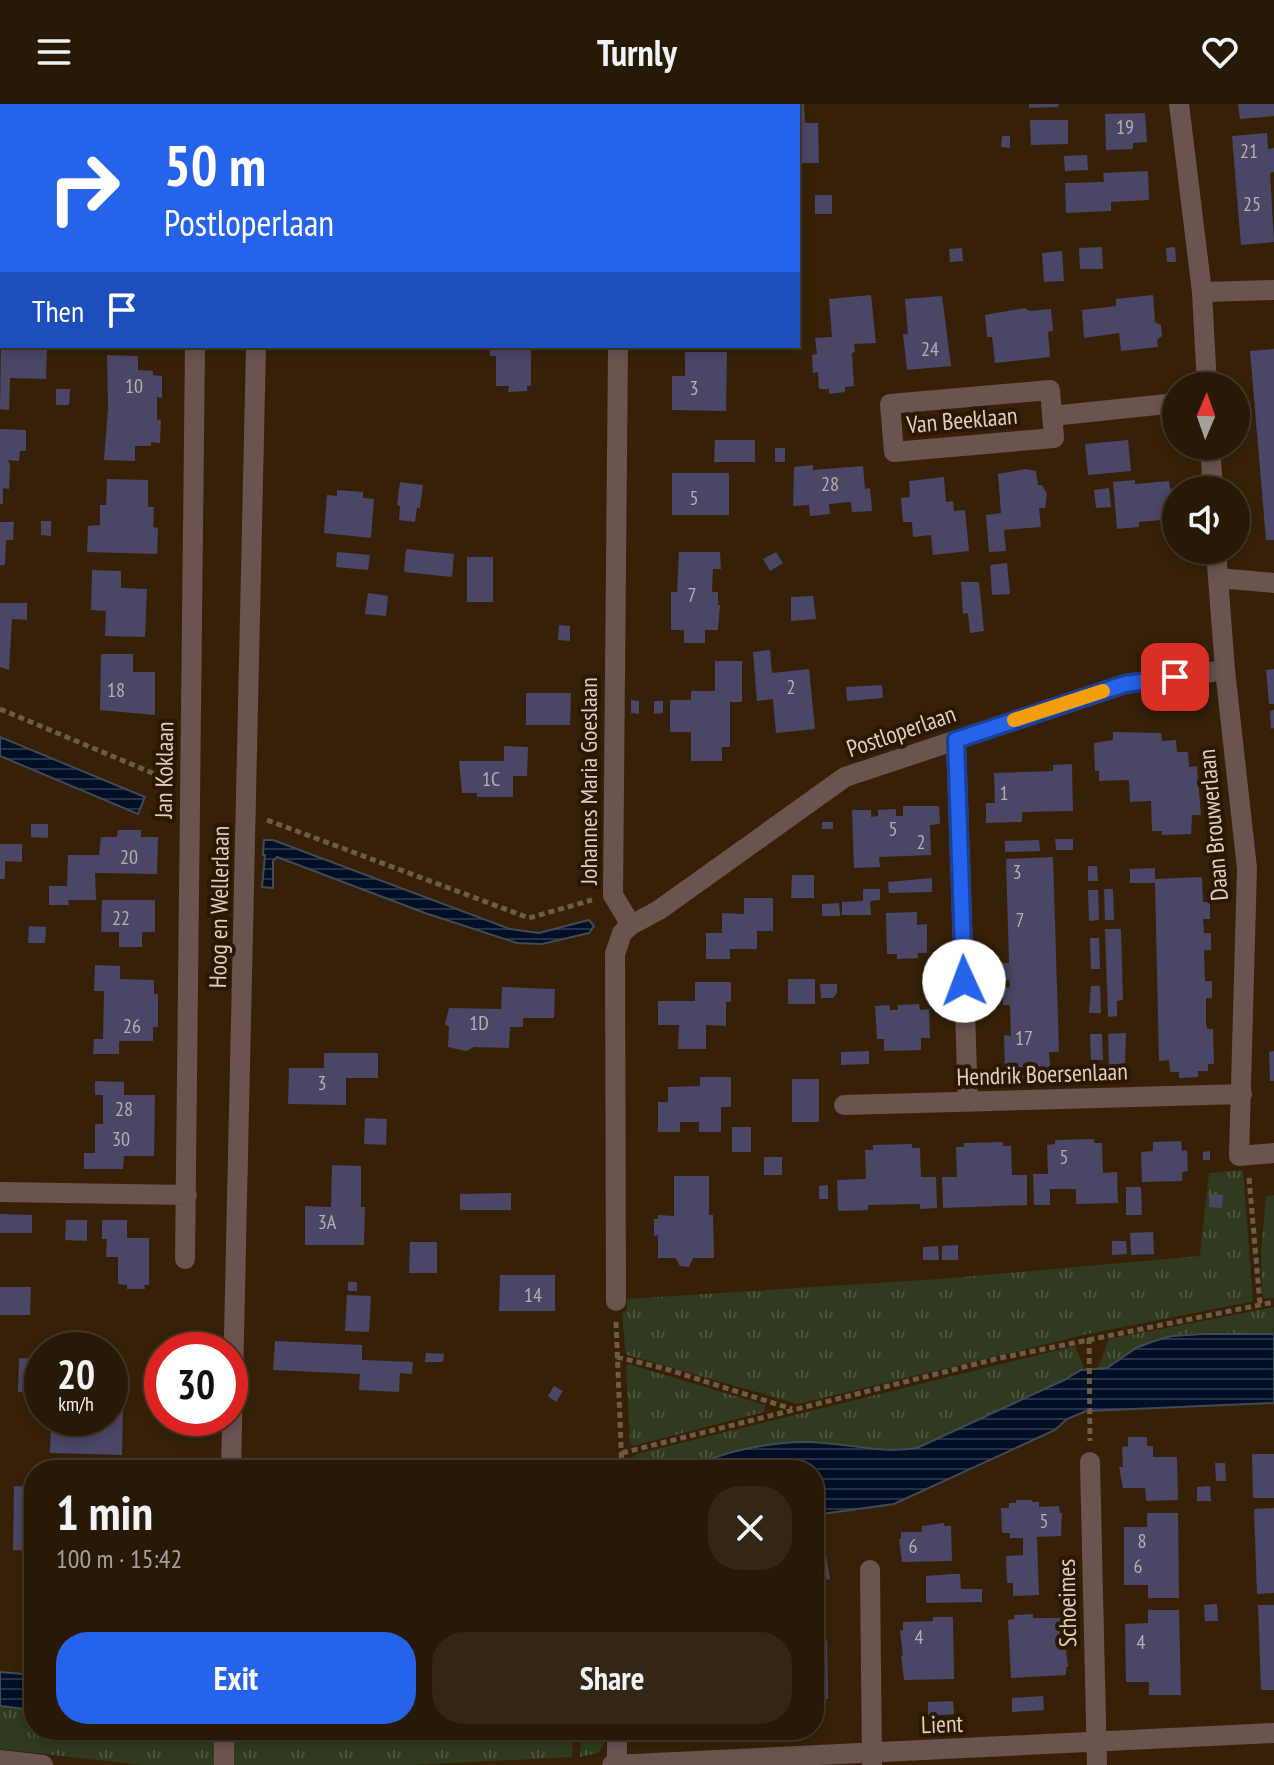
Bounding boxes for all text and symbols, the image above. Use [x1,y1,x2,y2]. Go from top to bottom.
text: Turnly [597,29,677,76]
icon: menu [32,30,76,74]
icon: heart [1198,30,1242,74]
house number: 19 [1116,114,1134,140]
text: 50 m [164,129,266,201]
icon: right [32,136,136,240]
house number: 21 [1240,138,1258,164]
house number: 25 [1243,191,1261,217]
text: Postloperlaan [164,199,334,246]
icon: arrive [100,288,144,332]
text: Then [32,291,84,330]
house number: 24 [921,336,939,362]
north arrow [1162,372,1250,460]
map controls [1162,372,1250,564]
house number: 10 [125,373,143,399]
house number: 3 [690,375,699,401]
street label: Van Beeklaan [904,400,1019,440]
house number: 28 [821,471,839,497]
button: sound [1162,476,1250,564]
house number: 5 [690,485,699,511]
house number: 7 [688,582,697,608]
pin [1141,643,1209,711]
icon: arrive [1153,655,1197,699]
house number: 2 [787,674,796,700]
house number: 18 [107,677,125,703]
street label: Johannes Maria Goeslaan [573,677,604,886]
street label: Postloperlaan [842,698,960,764]
street label: Jan Koklaan [148,721,180,820]
street label: Daan Brouwerlaan [1191,748,1235,902]
house number: 1C [482,766,500,792]
house number: 1 [1000,780,1009,806]
house number: 5 [889,816,898,842]
street label: Hoog en Wellerlaan [202,826,236,988]
house number: 2 [917,829,926,855]
house number: 20 [120,844,138,870]
house number: 3 [1013,859,1022,885]
house number: 22 [112,905,130,931]
house number: 7 [1016,907,1025,933]
position arrow [922,939,1006,1023]
house number: 1D [469,1010,489,1036]
house number: 26 [123,1013,141,1039]
house number: 17 [1015,1025,1033,1051]
street label: Hendrik Boersenlaan [956,1056,1128,1092]
house number: 3 [318,1070,327,1096]
house number: 28 [115,1096,133,1122]
house number: 30 [112,1126,130,1152]
house number: 5 [1060,1144,1069,1170]
house number: 3A [318,1209,337,1235]
house number: 14 [524,1282,542,1308]
speed limit sign: 30 [144,1332,248,1436]
text: 20 [57,1348,95,1400]
text: km/h [58,1391,94,1417]
text: 1 min [56,1481,153,1543]
button: close [708,1486,792,1570]
house number: 5 [1040,1508,1049,1534]
house number: 8 [1138,1528,1147,1554]
house number: 6 [909,1533,918,1559]
text: 100 m · 15:42 [56,1542,182,1575]
house number: 6 [1134,1553,1143,1579]
street label: Schoeimes [1051,1558,1083,1648]
house number: 4 [915,1624,924,1650]
house number: 4 [1137,1629,1146,1655]
button: Exit [56,1632,416,1724]
button: Share [432,1632,792,1724]
street label: Lient [920,1708,964,1740]

